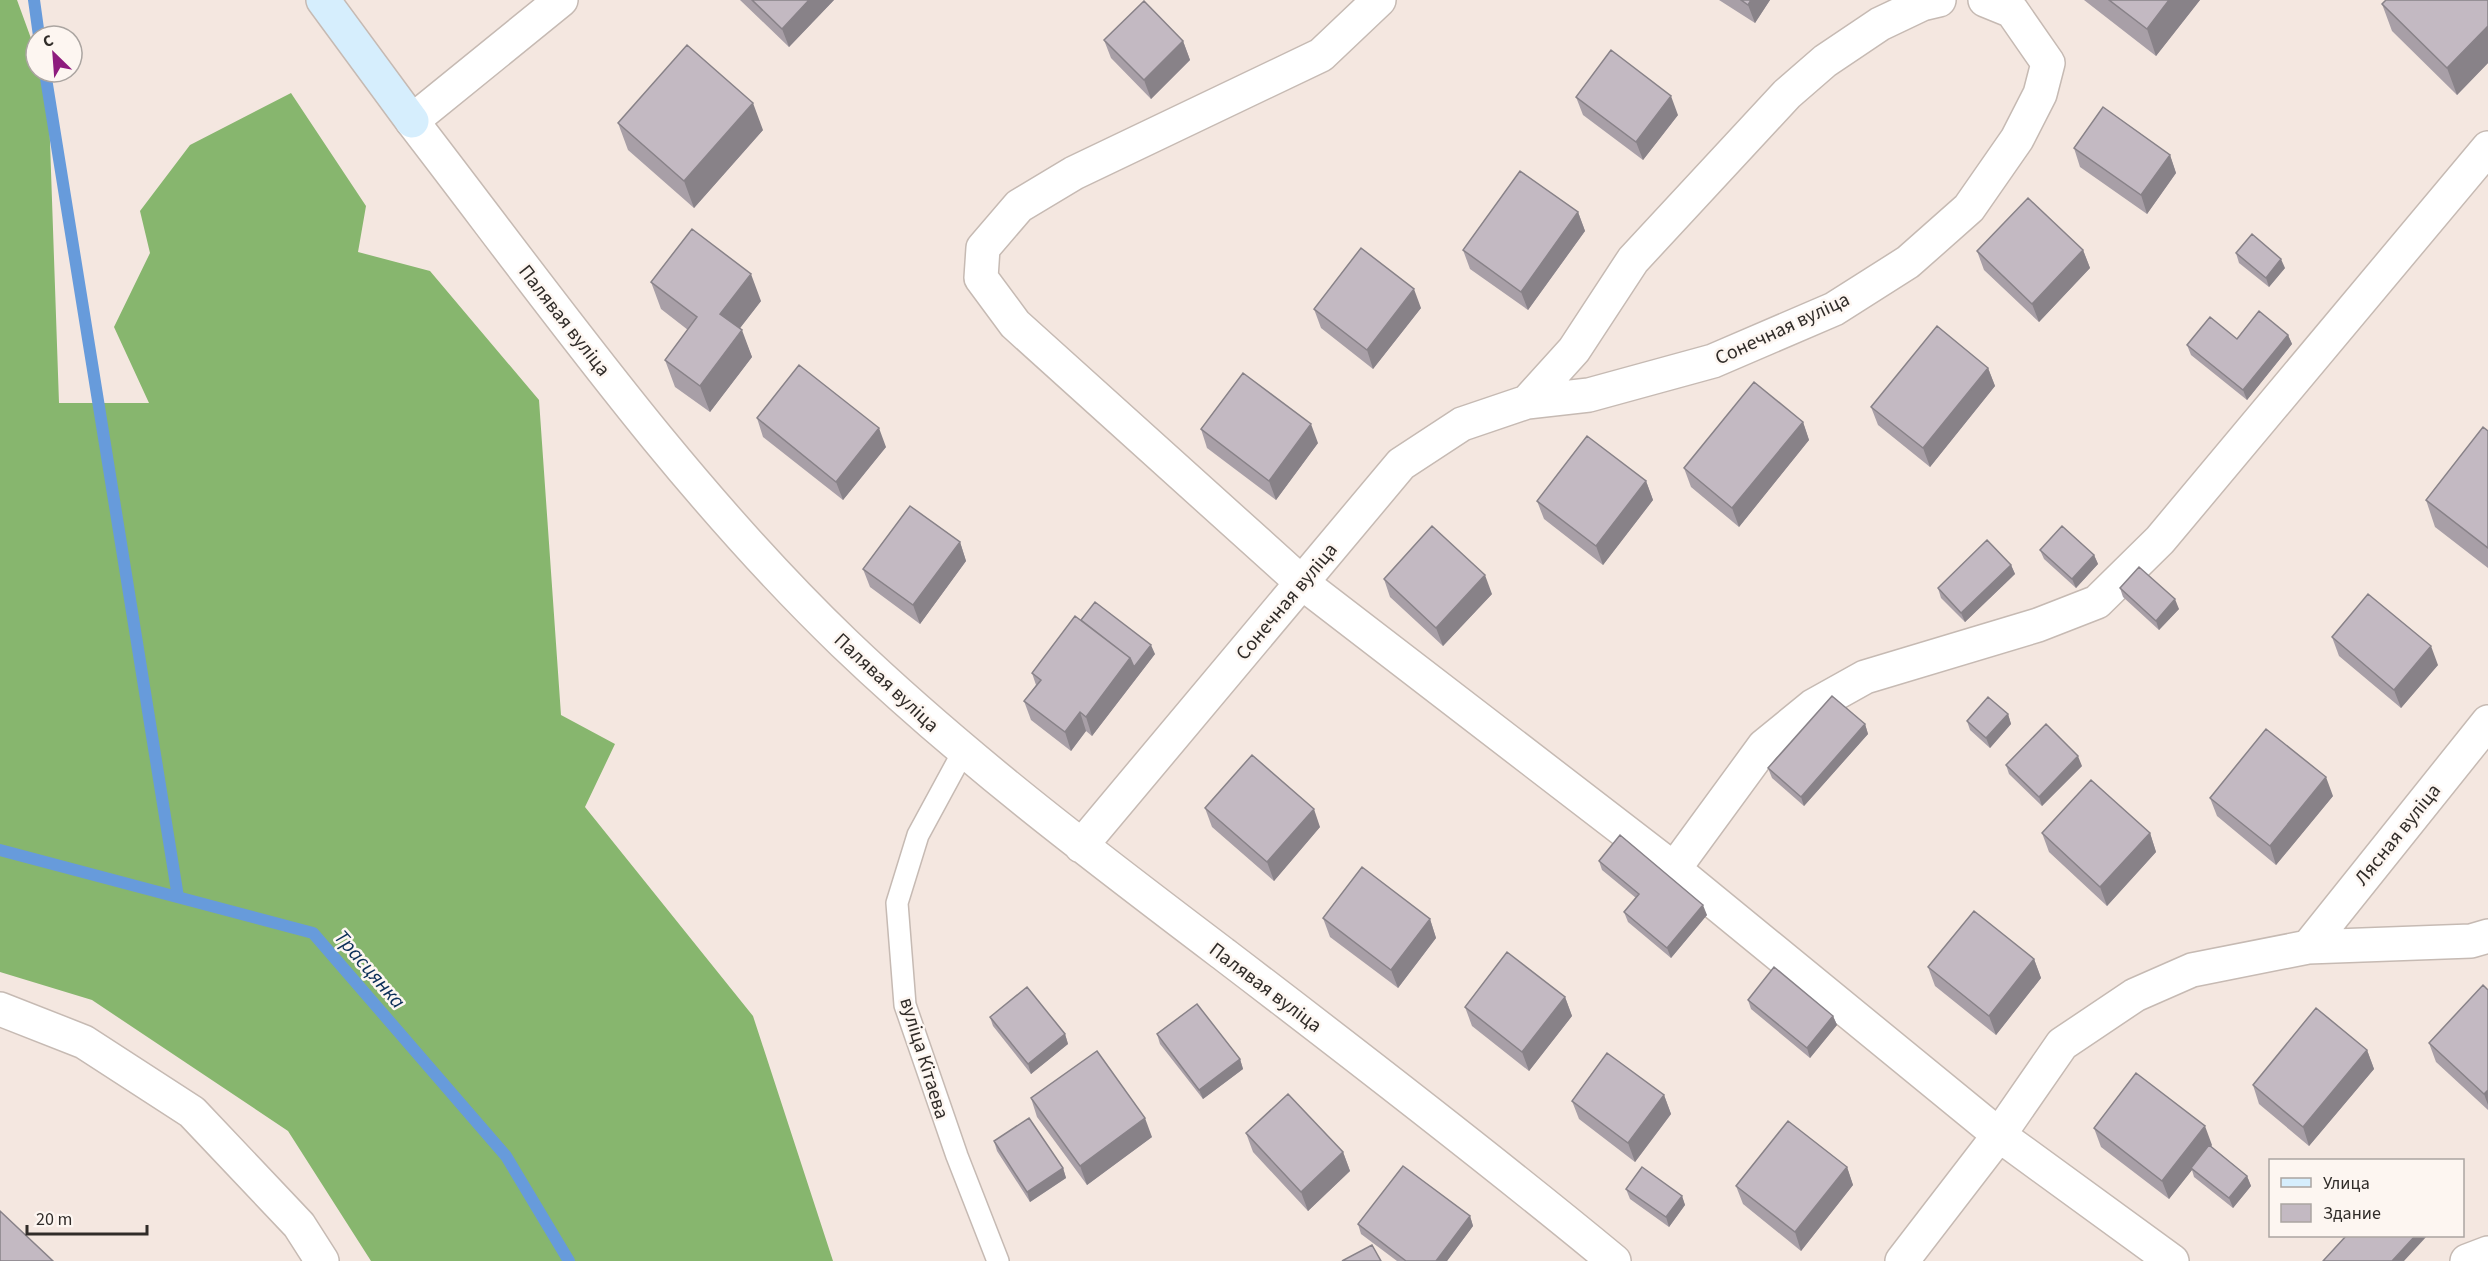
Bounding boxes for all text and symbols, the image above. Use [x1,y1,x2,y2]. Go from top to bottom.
north arrow [24,24,84,84]
text: С [39,29,57,53]
street label: Палявая вуліца [512,259,617,382]
street label: Сонечная вуліца [1711,285,1854,372]
street label: Сонечная вуліца [1229,537,1344,666]
street label: Палявая вуліца [828,627,945,739]
street label: Лясная вуліца [2348,778,2448,892]
water label: Трасцянка [327,923,413,1015]
street label: Палявая вуліца [1203,936,1328,1039]
street label: вуліца Кітаева [892,994,956,1122]
legend [2269,1159,2464,1237]
text: Улица [2323,1171,2370,1196]
scale bar [27,1198,147,1236]
text: Здание [2323,1201,2381,1226]
text: 20 m [36,1207,72,1232]

